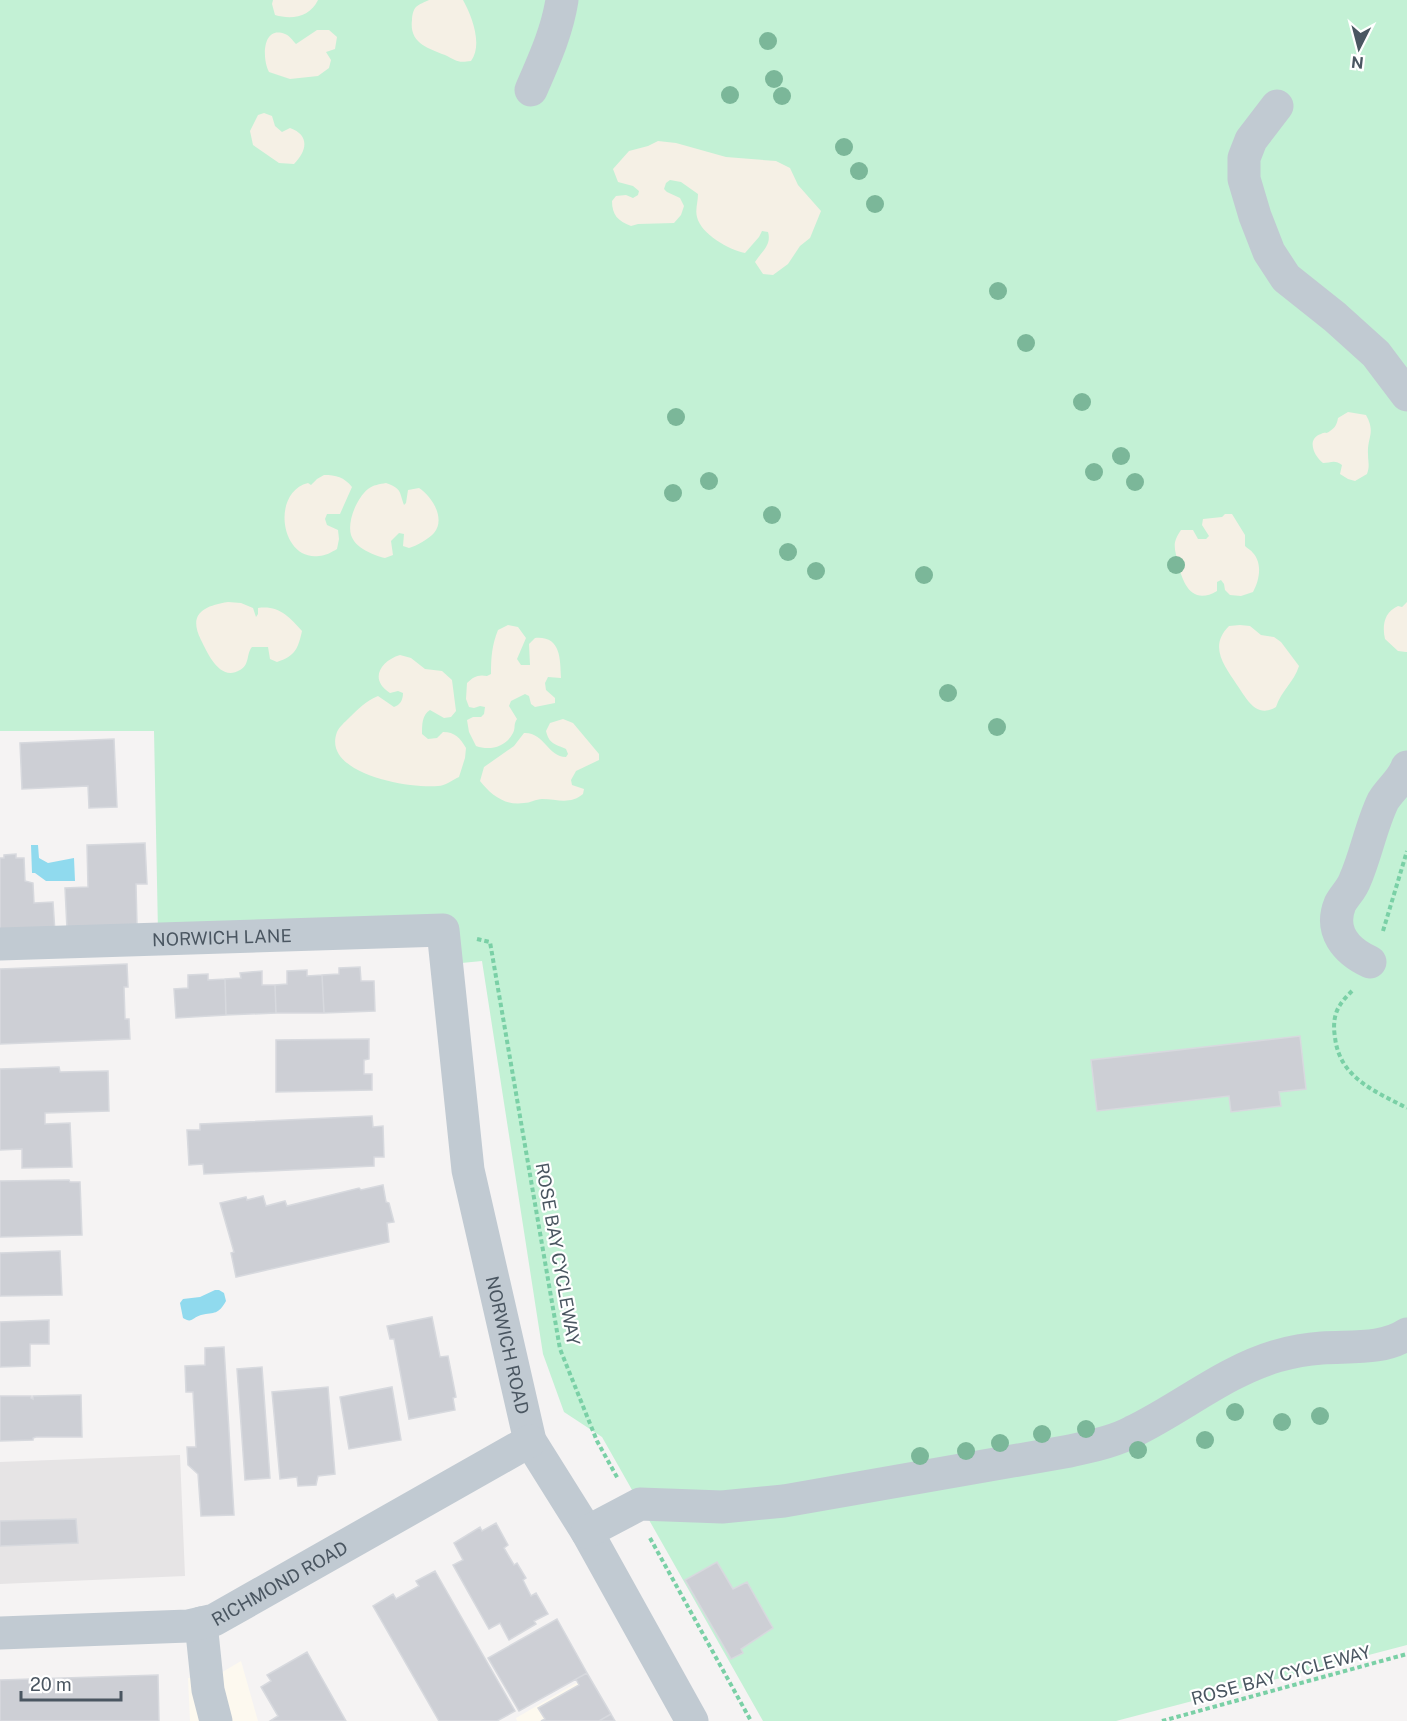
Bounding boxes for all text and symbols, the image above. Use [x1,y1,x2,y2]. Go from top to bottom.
north arrow [1329,18,1389,78]
text: N [1350,52,1365,73]
street label: NORWICH LANE [152,924,292,950]
street label: ROSE BAY CYCLEWAY [532,1161,584,1347]
street label: NORWICH ROAD [482,1274,534,1416]
street label: RICHMOND ROAD [208,1536,351,1630]
street label: ROSE BAY CYCLEWAY [1189,1641,1373,1709]
scale bar [21,1664,122,1702]
text: 20 m [30,1674,72,1695]

